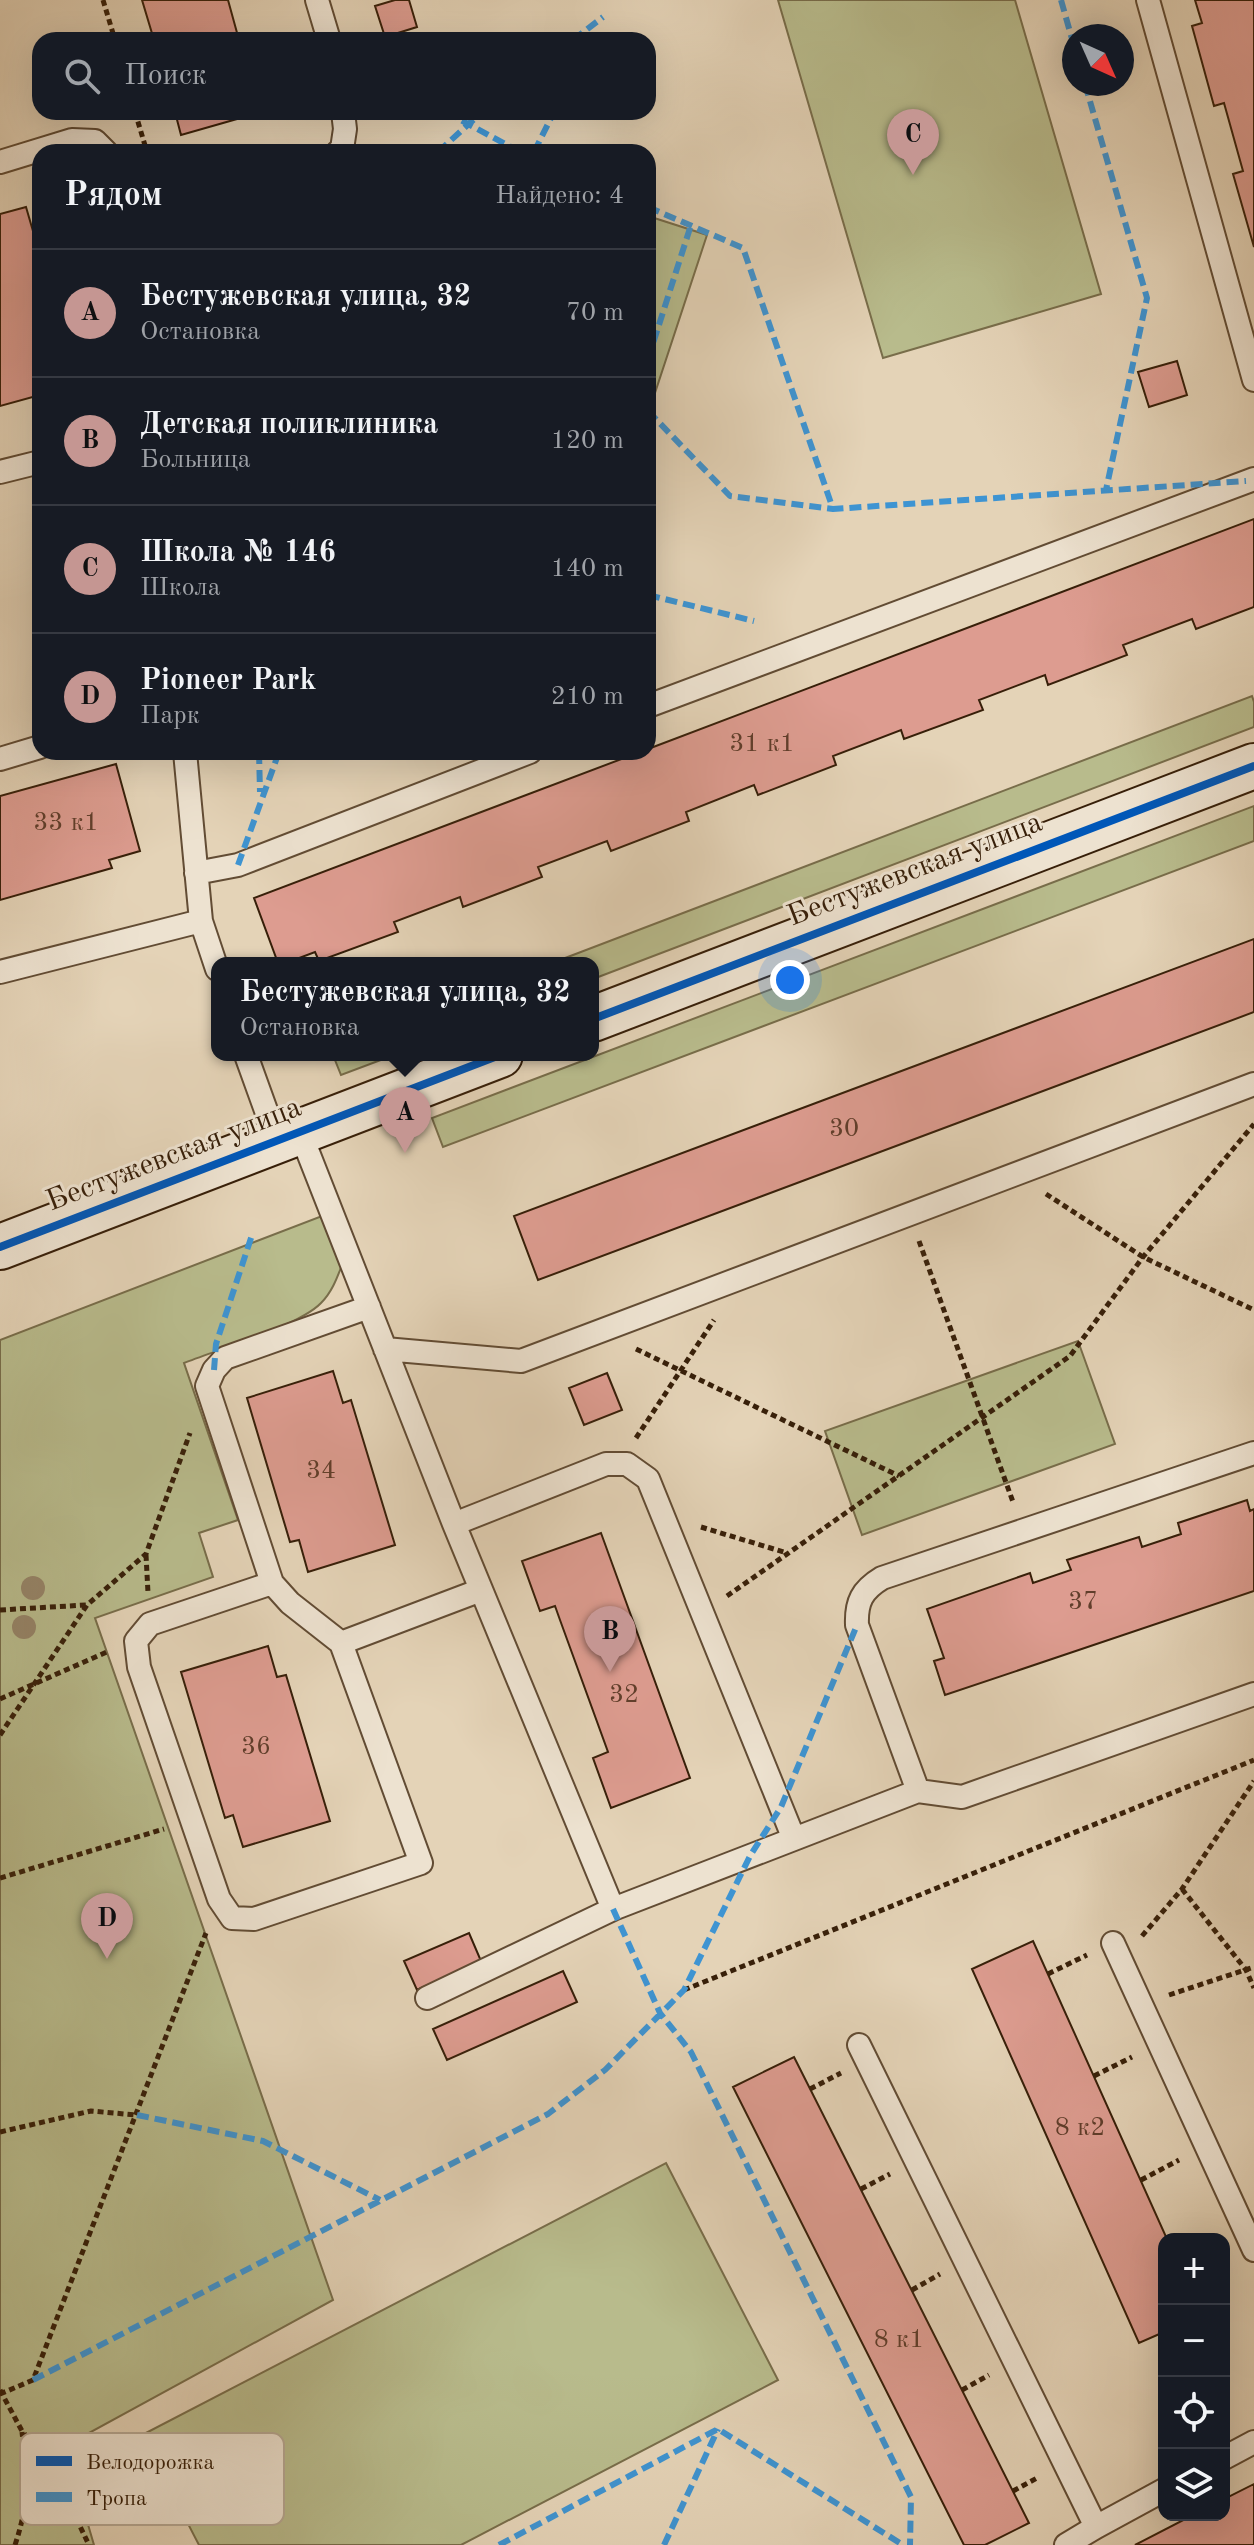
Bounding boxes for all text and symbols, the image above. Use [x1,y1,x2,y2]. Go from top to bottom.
north arrow [1062,24,1134,96]
search box [32,32,656,120]
icon: search [60,54,104,98]
text: Поиск [124,61,207,91]
pin: C [887,109,939,175]
text: Рядом [64,179,163,213]
text: Найдено: 4 [495,183,624,209]
text: Бестужевская улица, 32 [140,282,471,312]
text: A [80,300,100,326]
text: 70 m [566,300,624,326]
text: Остановка [140,319,260,345]
text: Детская поликлиника [140,410,438,440]
text: B [81,428,99,454]
text: 120 m [551,428,624,454]
text: Больница [140,447,251,473]
text: Школа № 146 [140,538,336,568]
text: C [81,556,99,582]
text: 140 m [551,556,624,582]
text: Школа [140,575,221,601]
text: Pioneer Park [140,666,316,696]
text: D [80,684,100,710]
text: 210 m [551,684,624,710]
text: Парк [140,703,200,729]
house number: 31 к1 [729,731,795,757]
street label: Бестужевская улица [783,807,1047,933]
house number: 33 к1 [33,810,99,836]
popup [211,957,599,1061]
your location [770,960,810,1000]
text: Бестужевская улица, 32 [239,978,571,1008]
text: Остановка [239,1015,360,1041]
pin: A [379,1087,431,1153]
street label: Бестужевская улица [42,1092,306,1218]
house number: 30 [829,1116,859,1142]
house number: 34 [306,1458,336,1484]
house number: 37 [1068,1589,1098,1615]
pin: B [584,1606,636,1672]
house number: 32 [609,1682,639,1708]
house number: 36 [241,1734,271,1760]
pin: D [81,1893,133,1959]
house number: 8 к2 [1055,2115,1105,2141]
map controls [1158,2233,1230,2521]
button: + [1158,2233,1230,2305]
button: − [1158,2305,1230,2377]
house number: 8 к1 [874,2327,924,2353]
button: locate [1158,2377,1230,2449]
legend [20,2433,284,2525]
button: layers [1158,2449,1230,2521]
text: Велодорожка [86,2452,215,2474]
text: Тропа [86,2488,147,2510]

